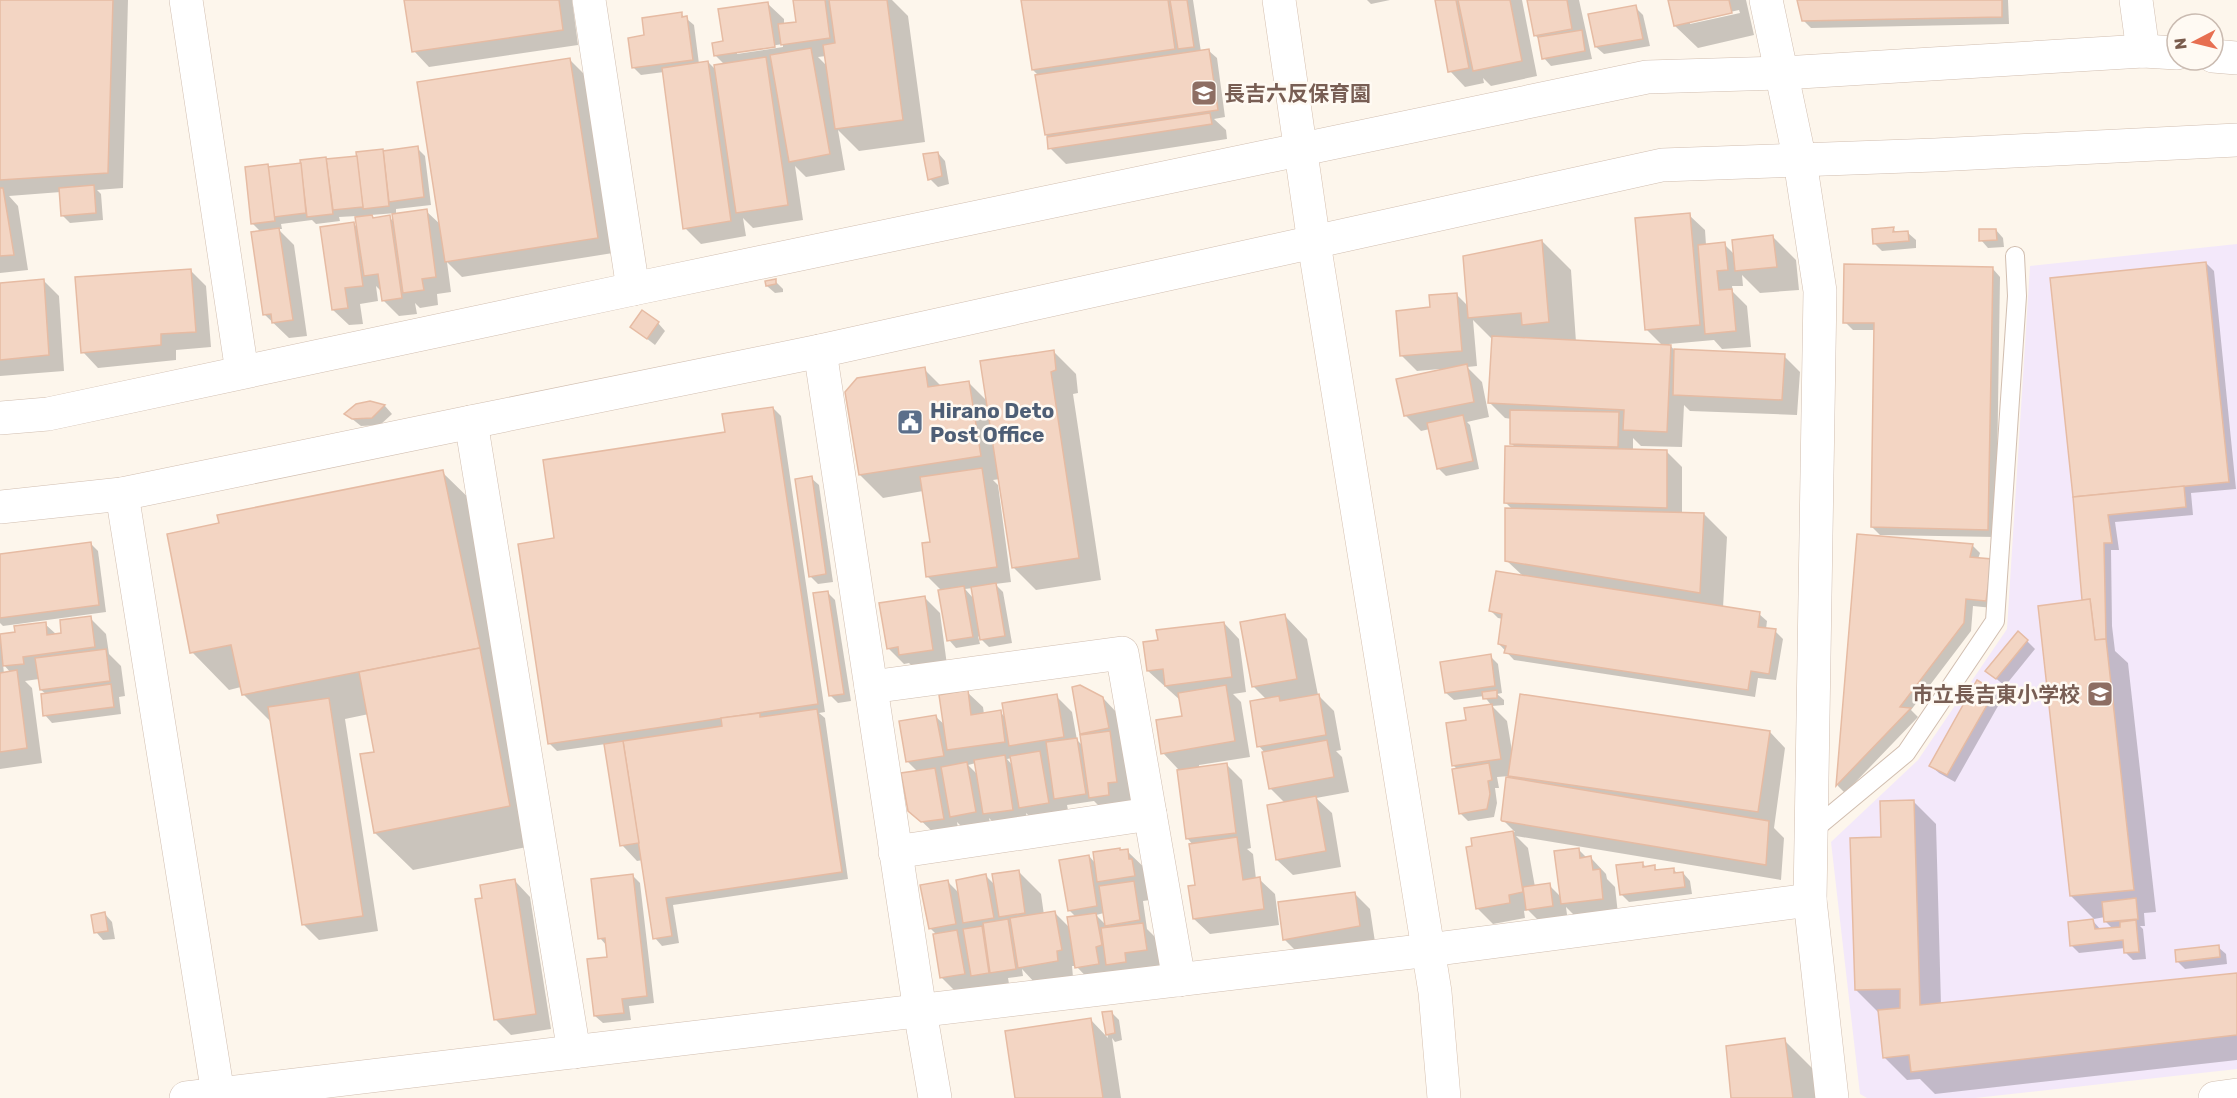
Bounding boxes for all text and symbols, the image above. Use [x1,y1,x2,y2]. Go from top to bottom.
north arrow [2165,12,2225,72]
text: N [2170,37,2191,51]
school or university icon: 長吉六反保育園 [1189,78,1219,108]
place label: 長吉六反保育園 [1224,81,1371,106]
place label: Hirano Deto Post Office [930,398,1054,447]
public building icon: Hirano Deto Post Office [895,407,925,437]
school or university icon: 市立長吉東小学校 [2085,679,2115,709]
place label: 市立長吉東小学校 [1912,682,2080,707]

